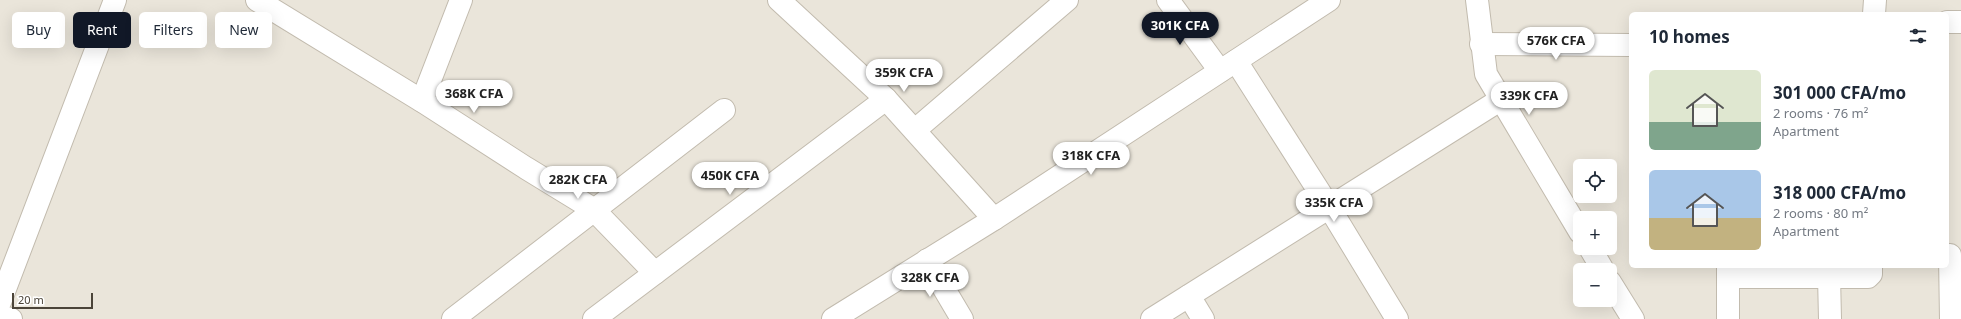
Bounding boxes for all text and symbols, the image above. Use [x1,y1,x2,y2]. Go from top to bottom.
chip: Buy [12,12,65,48]
chip: Rent [73,12,131,48]
chip: Filters [139,12,207,48]
chip: New [215,12,272,48]
pin: 301K CFA [1139,12,1221,46]
text: 301K CFA [1151,16,1209,34]
text: 10 homes [1649,25,1730,48]
icon: filters [1907,25,1929,47]
pin: 576K CFA [1515,27,1597,61]
text: 576K CFA [1527,31,1585,49]
pin: 359K CFA [863,59,945,93]
text: 359K CFA [875,63,933,81]
pin: 368K CFA [433,80,515,114]
text: 301 000 CFA/mo [1773,81,1906,104]
pin: 339K CFA [1488,82,1570,116]
text: 368K CFA [445,84,503,102]
text: 339K CFA [1500,86,1558,104]
icon: home [1681,86,1729,134]
text: 2 rooms · 76 m² [1773,104,1868,122]
text: Apartment [1773,122,1839,140]
pin: 318K CFA [1050,142,1132,176]
text: 318K CFA [1062,146,1120,164]
map controls [1573,159,1617,307]
button: locate [1573,159,1617,203]
pin: 450K CFA [689,162,771,196]
pin: 282K CFA [537,166,619,200]
text: 450K CFA [701,166,759,184]
text: 282K CFA [549,170,607,188]
text: 318 000 CFA/mo [1773,181,1906,204]
icon: home [1681,186,1729,234]
pin: 335K CFA [1293,189,1375,223]
text: 335K CFA [1305,193,1363,211]
text: 2 rooms · 80 m² [1773,204,1868,222]
button: + [1573,211,1617,255]
text: Apartment [1773,222,1839,240]
button: − [1573,263,1617,307]
pin: 328K CFA [889,264,971,298]
text: 328K CFA [901,268,959,286]
scale bar [12,291,93,310]
text: 20 m [18,292,44,307]

